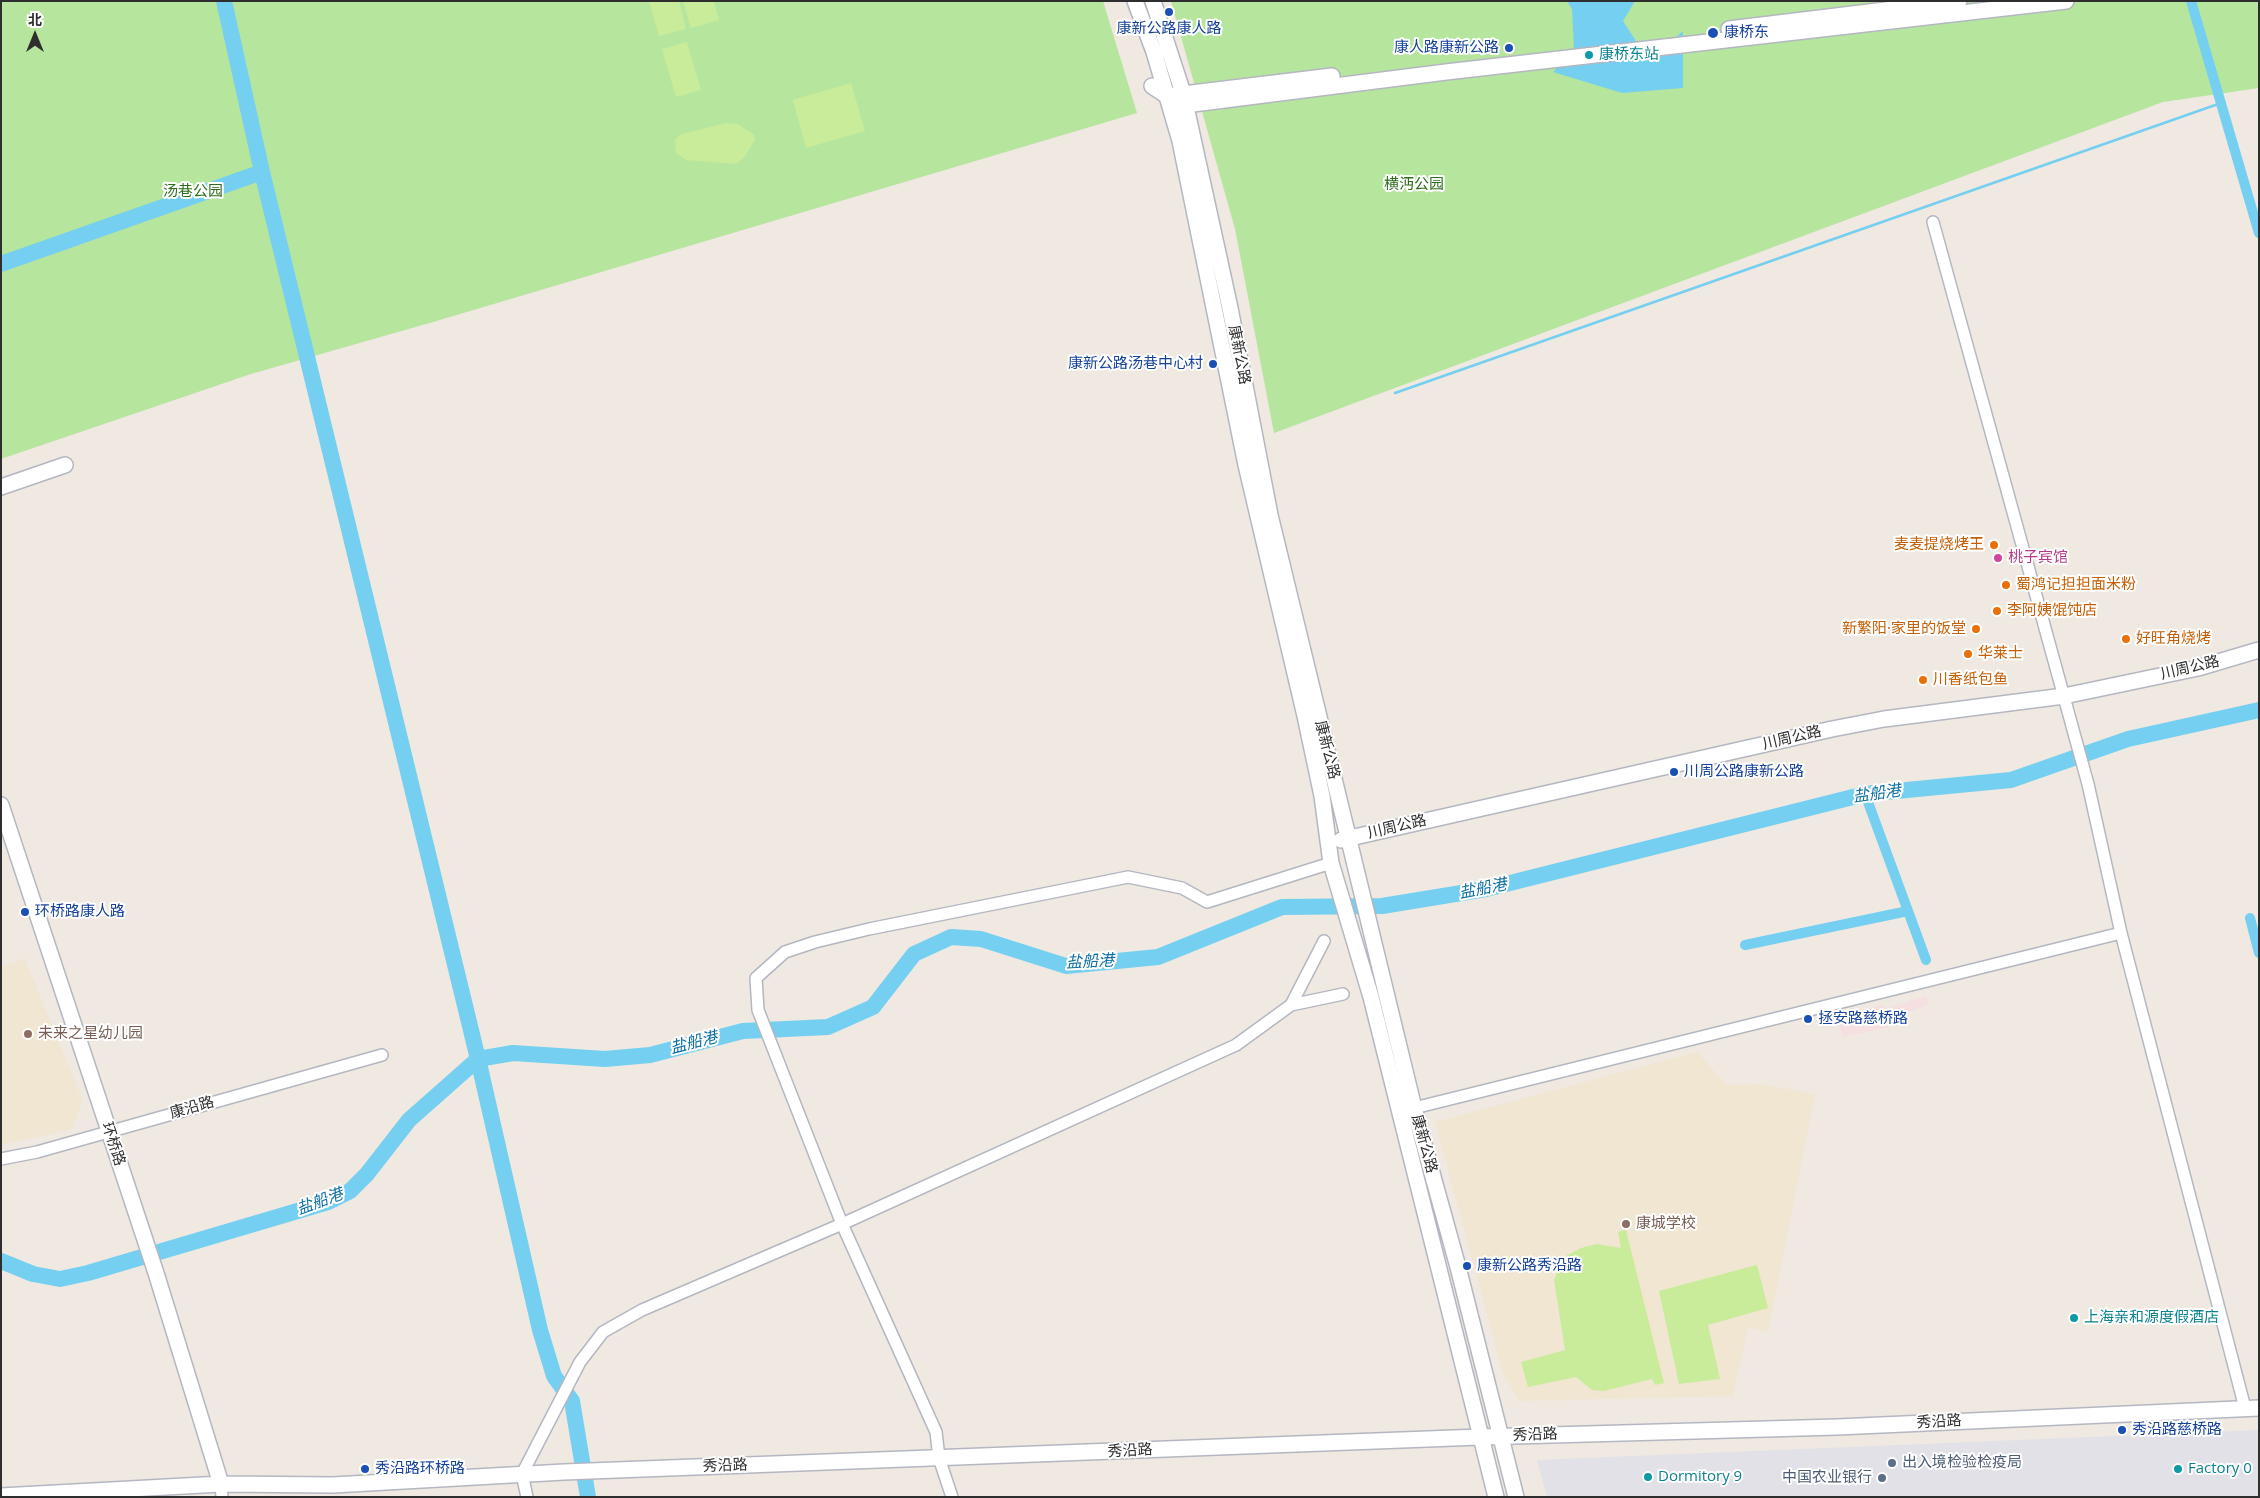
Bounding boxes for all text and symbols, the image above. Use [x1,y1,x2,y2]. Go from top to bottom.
marker: 康新公路康人路 [1163,6,1175,18]
north arrow [10,10,60,60]
text: 北 [28,10,42,29]
place label: 康新公路康人路 [1117,20,1221,38]
place label: 康桥东 [1724,24,1769,42]
marker: 康桥东 [1706,26,1720,40]
place label: 康人路康新公路 [1394,39,1499,57]
marker: 康人路康新公路 [1503,42,1515,54]
place label: 康桥东站 [1599,46,1659,64]
marker: 康桥东站 [1583,49,1595,61]
park label: 横沔公园 [1384,176,1444,194]
park label: 汤巷公园 [163,183,223,201]
street label: 康新公路 [1224,324,1254,386]
place label: 康新公路汤巷中心村 [1068,355,1203,373]
marker: 康新公路汤巷中心村 [1207,358,1219,370]
place label: 麦麦提烧烤王 [1894,536,1984,554]
marker: 麦麦提烧烤王 [1988,539,2000,551]
place label: 桃子宾馆 [2008,549,2068,567]
marker: 桃子宾馆 [1992,552,2004,564]
place label: 蜀鸿记担担面米粉 [2016,576,2136,594]
marker: 蜀鸿记担担面米粉 [2000,579,2012,591]
place label: 李阿姨馄饨店 [2007,602,2097,620]
marker: 李阿姨馄饨店 [1991,605,2003,617]
place label: 新繁阳·家里的饭堂 [1842,620,1966,638]
marker: 新繁阳·家里的饭堂 [1970,623,1982,635]
place label: 好旺角烧烤 [2136,630,2211,648]
marker: 好旺角烧烤 [2120,633,2132,645]
place label: 华莱士 [1978,645,2023,663]
marker: 华莱士 [1962,648,1974,660]
street label: 川周公路 [2159,652,2221,684]
place label: 川香纸包鱼 [1933,671,2008,689]
marker: 川香纸包鱼 [1917,674,1929,686]
street label: 康新公路 [1311,719,1343,781]
street label: 川周公路 [1761,722,1823,754]
place label: 川周公路康新公路 [1684,763,1804,781]
marker: 川周公路康新公路 [1668,766,1680,778]
water label: 盐船港 [1852,781,1902,807]
street label: 川周公路 [1366,811,1428,843]
water label: 盐船港 [1458,875,1508,903]
place label: 环桥路康人路 [35,903,125,921]
marker: 环桥路康人路 [19,906,31,918]
water label: 盐船港 [1066,951,1114,973]
place label: 拯安路慈桥路 [1818,1010,1908,1028]
marker: 拯安路慈桥路 [1802,1013,1814,1025]
place label: 未来之星幼儿园 [38,1025,143,1043]
marker: 未来之星幼儿园 [22,1028,34,1040]
water label: 盐船港 [668,1028,720,1058]
street label: 康沿路 [168,1093,216,1123]
street label: 康新公路 [1408,1113,1440,1175]
street label: 环桥路 [97,1120,129,1168]
water label: 盐船港 [294,1185,346,1219]
place label: 康城学校 [1636,1215,1696,1233]
marker: 康城学校 [1620,1218,1632,1230]
place label: 康新公路秀沿路 [1477,1257,1582,1275]
marker: 康新公路秀沿路 [1461,1260,1473,1272]
place label: 上海亲和源度假酒店 [2084,1309,2219,1327]
marker: 上海亲和源度假酒店 [2068,1312,2080,1324]
street label: 秀沿路 [1916,1412,1962,1432]
place label: 秀沿路慈桥路 [2132,1421,2222,1439]
marker: 秀沿路慈桥路 [2116,1424,2128,1436]
street label: 秀沿路 [1512,1425,1558,1445]
street label: 秀沿路 [1107,1441,1153,1461]
place label: 出入境检验检疫局 [1902,1454,2022,1472]
street label: 秀沿路 [702,1456,748,1476]
marker: 出入境检验检疫局 [1886,1457,1898,1469]
place label: 秀沿路环桥路 [375,1460,465,1478]
place label: Factory 0 [2188,1460,2252,1478]
marker: 秀沿路环桥路 [359,1463,371,1475]
marker: Factory 0 [2172,1463,2184,1475]
place label: Dormitory 9 [1658,1468,1742,1486]
place label: 中国农业银行 [1782,1469,1872,1487]
marker: Dormitory 9 [1642,1471,1654,1483]
marker: 中国农业银行 [1876,1472,1888,1484]

